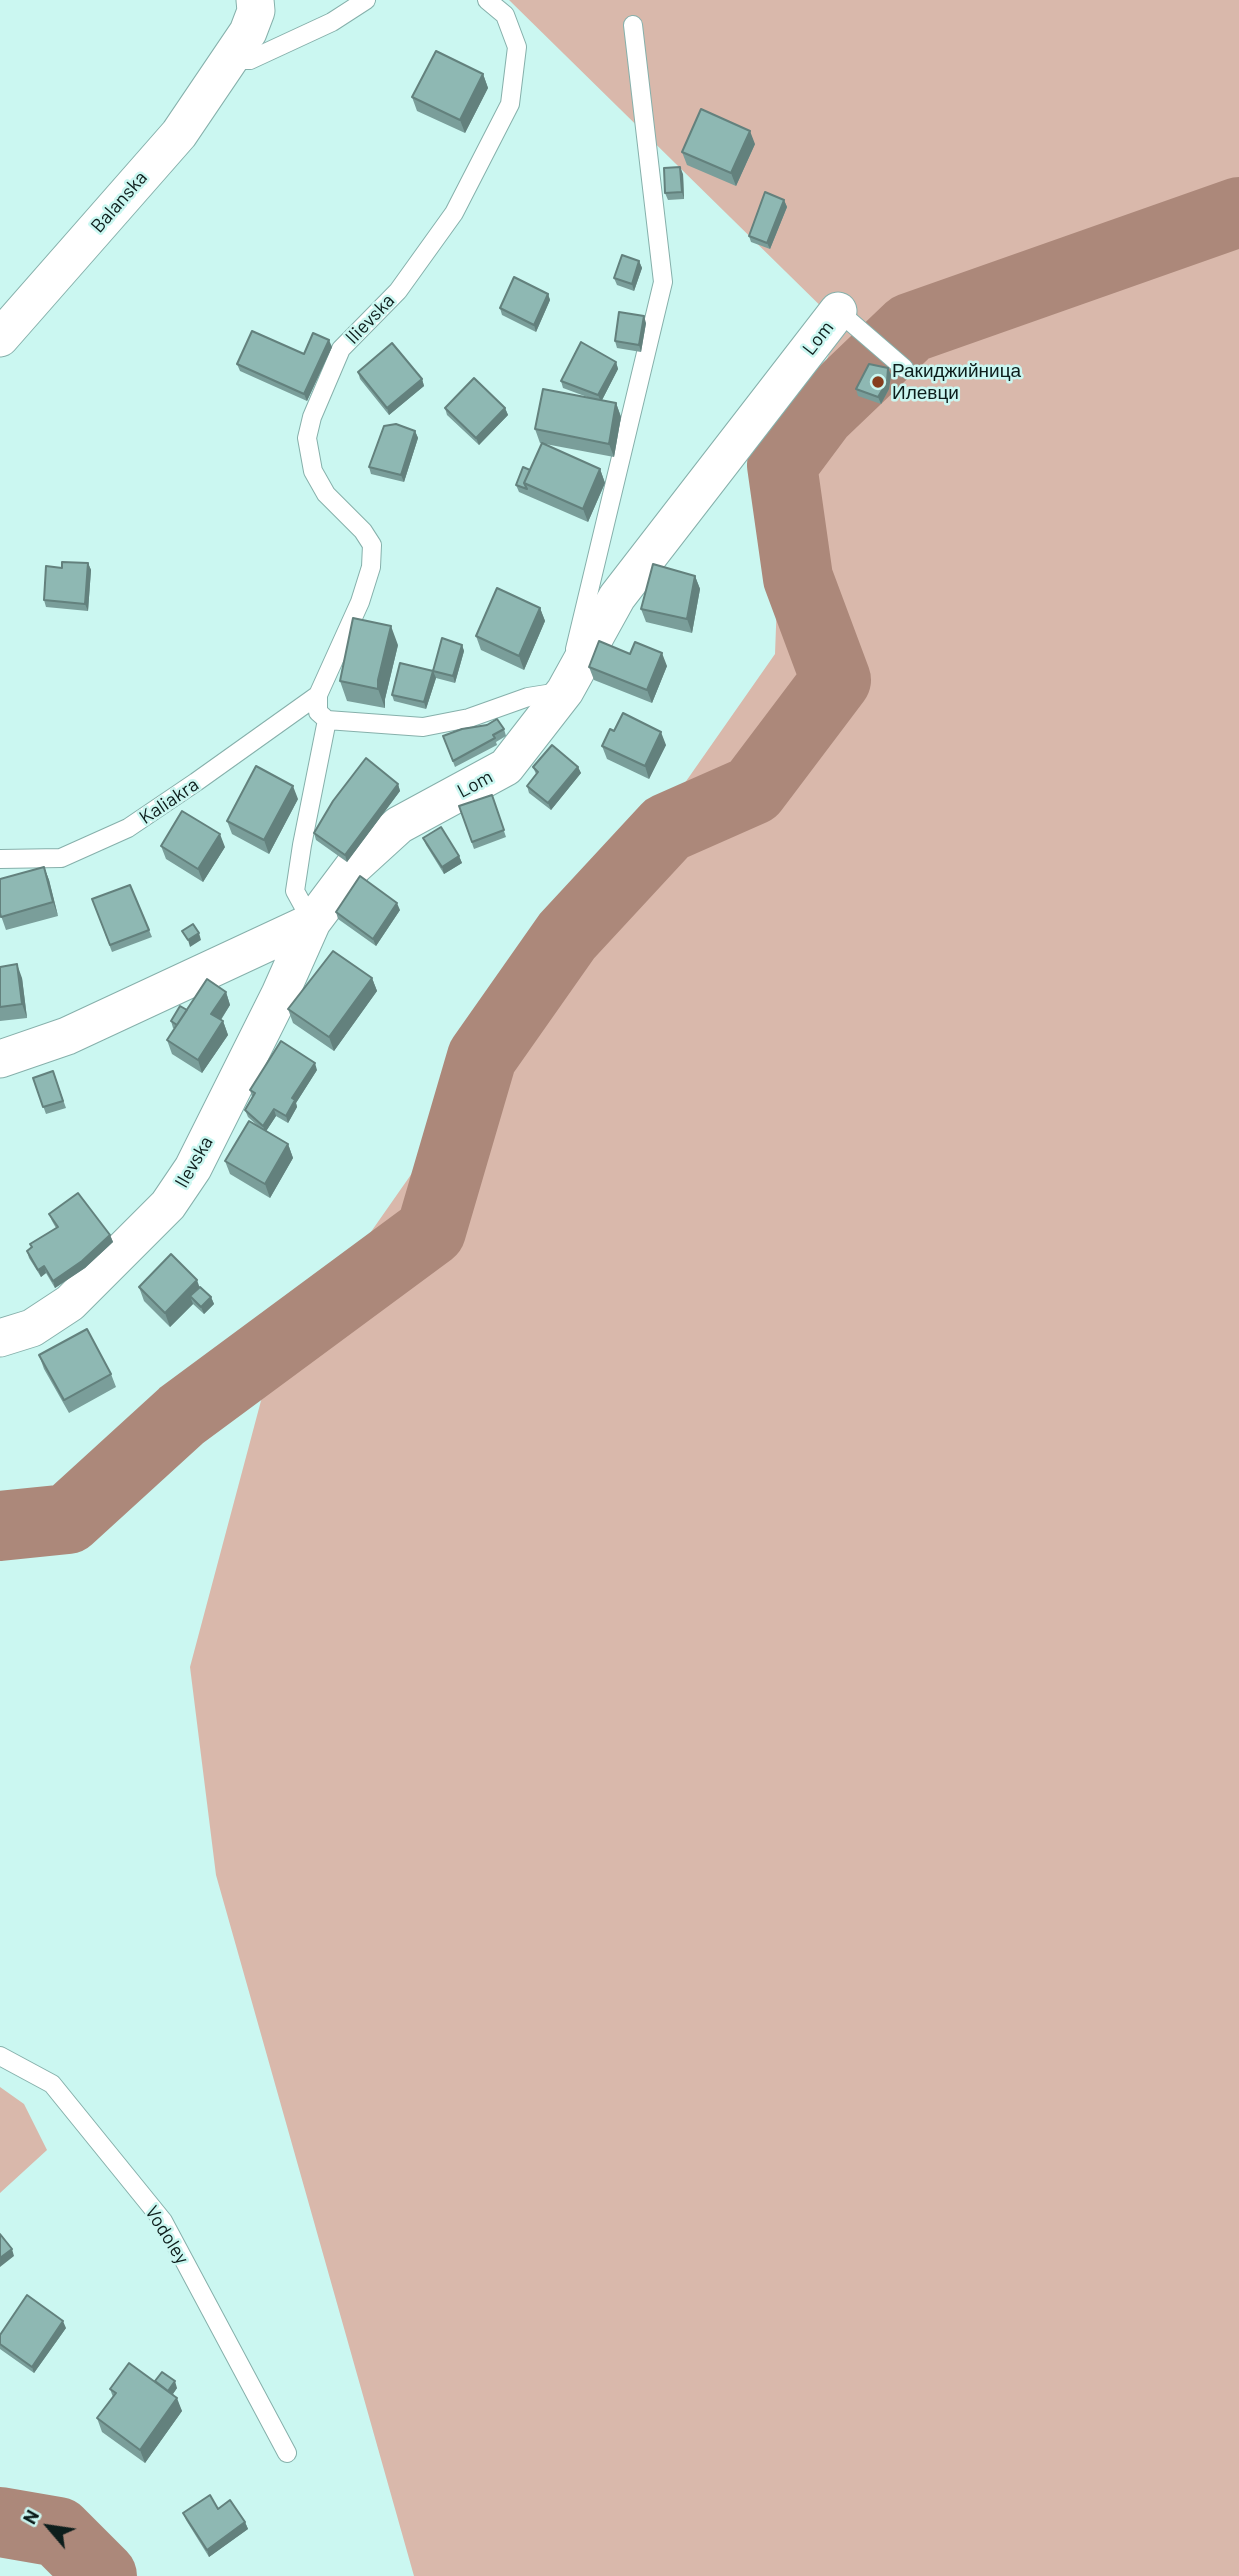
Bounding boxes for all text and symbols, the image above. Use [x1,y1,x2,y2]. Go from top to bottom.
street label: Balanska [86,167,152,237]
street label: Ilievska [341,289,399,349]
street label: Lom [798,316,838,360]
place label: Ракиджийница Илевци [892,360,1021,404]
marker: Ракиджийница Илевци [870,374,886,390]
street label: Lom [453,765,497,803]
street label: Kaliakra [135,773,203,829]
street label: Ilevska [170,1132,218,1192]
street label: Vodoley [140,2202,194,2268]
north arrow [14,2492,84,2562]
text: N [17,2505,43,2528]

